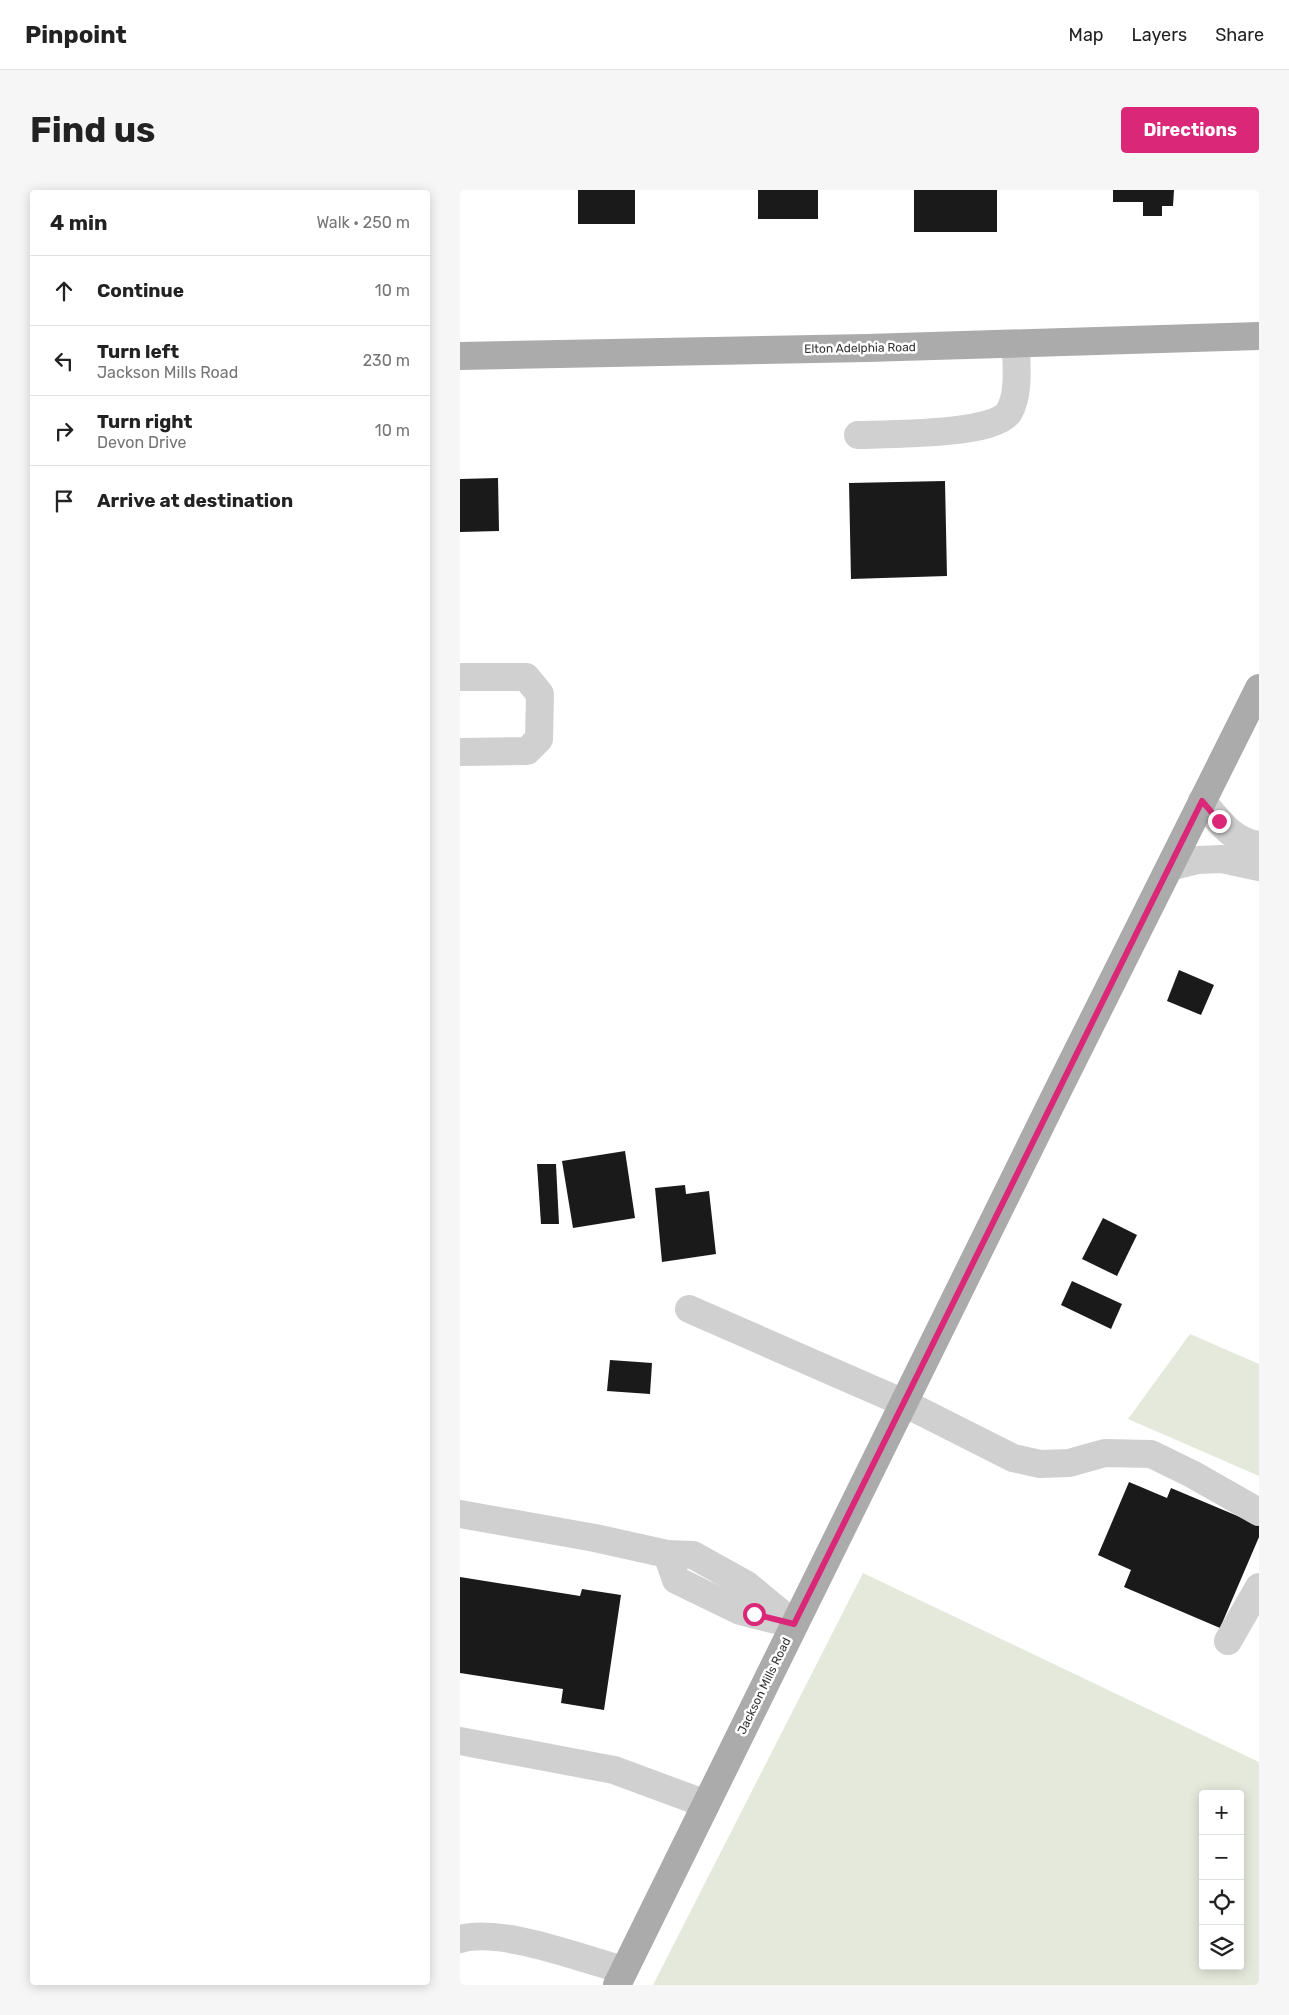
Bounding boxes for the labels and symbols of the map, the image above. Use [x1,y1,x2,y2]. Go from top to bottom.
street label: Elton Adelphia Road [804,340,916,356]
route end [1208,810,1231,833]
route start [743,1603,766,1626]
street label: Jackson Mills Road [735,1635,793,1737]

